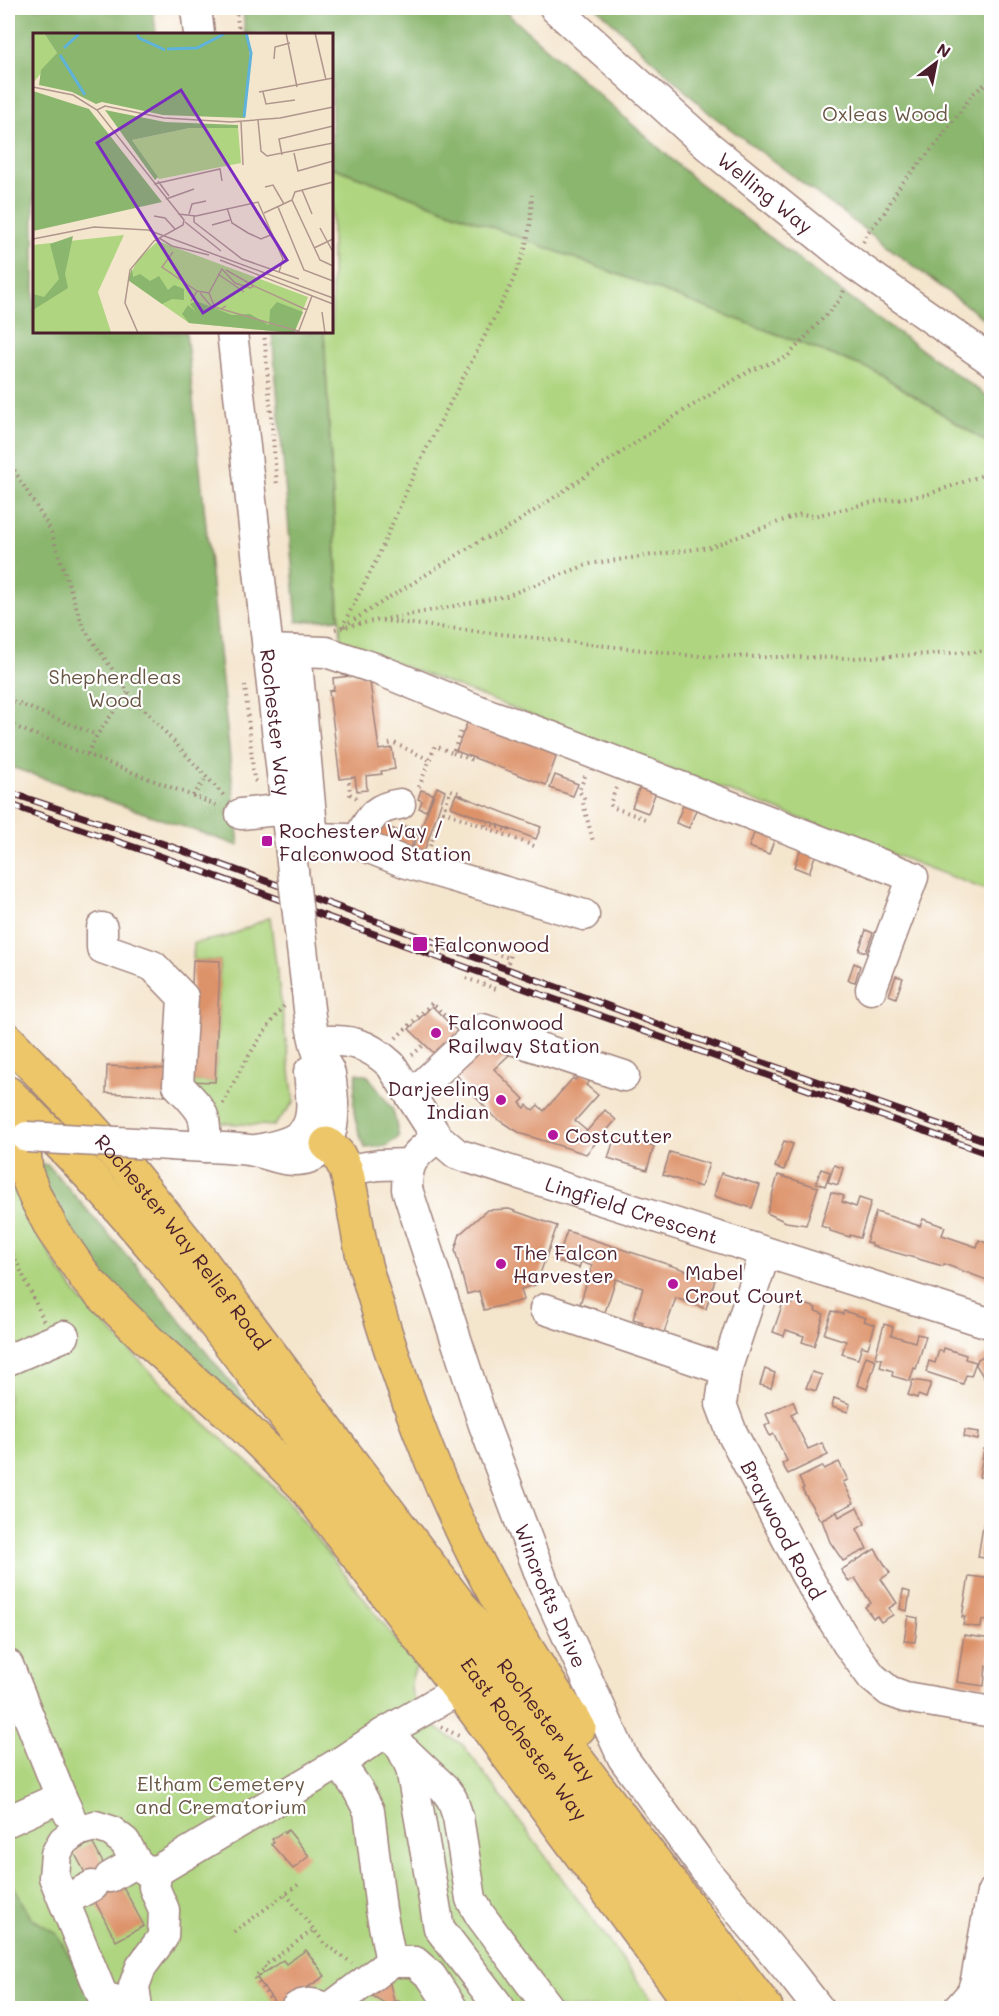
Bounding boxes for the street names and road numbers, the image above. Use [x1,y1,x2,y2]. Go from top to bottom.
street label: Welling Way [712,146,819,239]
street label: Rochester Way [255,648,297,798]
street label: Rochester Way Relief Road [90,1128,276,1354]
street label: Lingfield Crescent [542,1170,722,1249]
street label: Braywood Road [735,1456,831,1604]
street label: Wincrofts Drive [509,1520,593,1672]
street label: East Rochester Way [455,1652,594,1825]
street label: Rochester Way [492,1653,602,1786]

